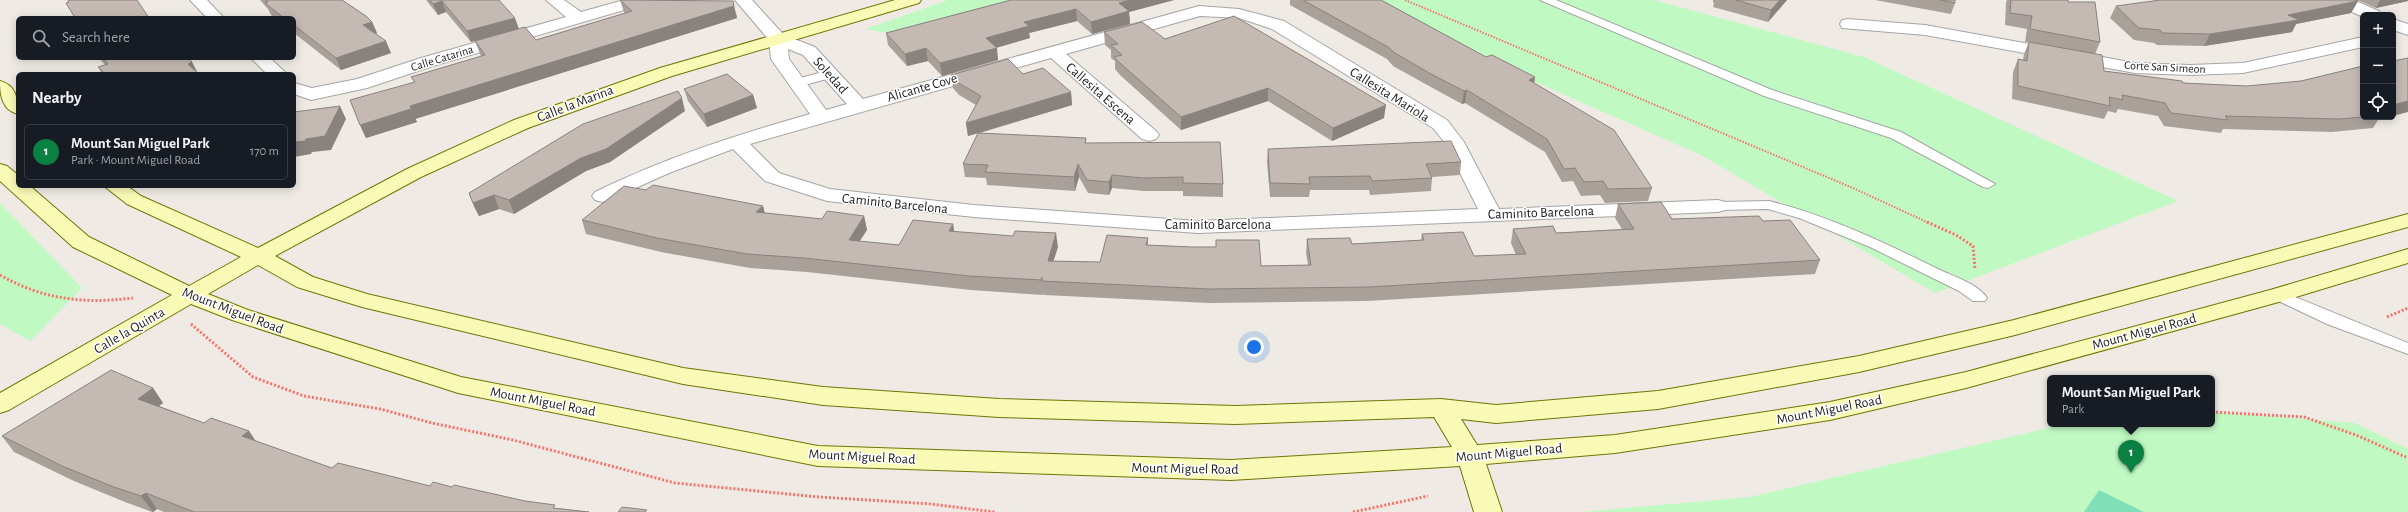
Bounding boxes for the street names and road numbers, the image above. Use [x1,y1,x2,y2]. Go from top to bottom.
street label: Calle Catarina [409,43,475,73]
street label: Soledad [810,55,850,97]
street label: Corte San Simeon [2124,59,2206,75]
street label: Callesita Escena [1063,60,1138,128]
street label: Callesita Mariola [1347,65,1432,125]
street label: Alicante Cove [885,71,959,105]
street label: Calle la Marina [535,83,616,125]
street label: Caminito Barcelona [841,191,949,217]
street label: Caminito Barcelona [1488,204,1595,222]
street label: Caminito Barcelona [1165,218,1272,232]
street label: Mount Miguel Road [180,285,285,337]
street label: Calle la Quinta [92,305,168,357]
street label: Mount Miguel Road [2091,311,2198,353]
street label: Mount Miguel Road [489,385,597,419]
street label: Mount Miguel Road [1775,393,1883,427]
street label: Mount Miguel Road [1455,441,1563,465]
street label: Mount Miguel Road [808,447,916,467]
street label: Mount Miguel Road [1131,461,1239,477]

